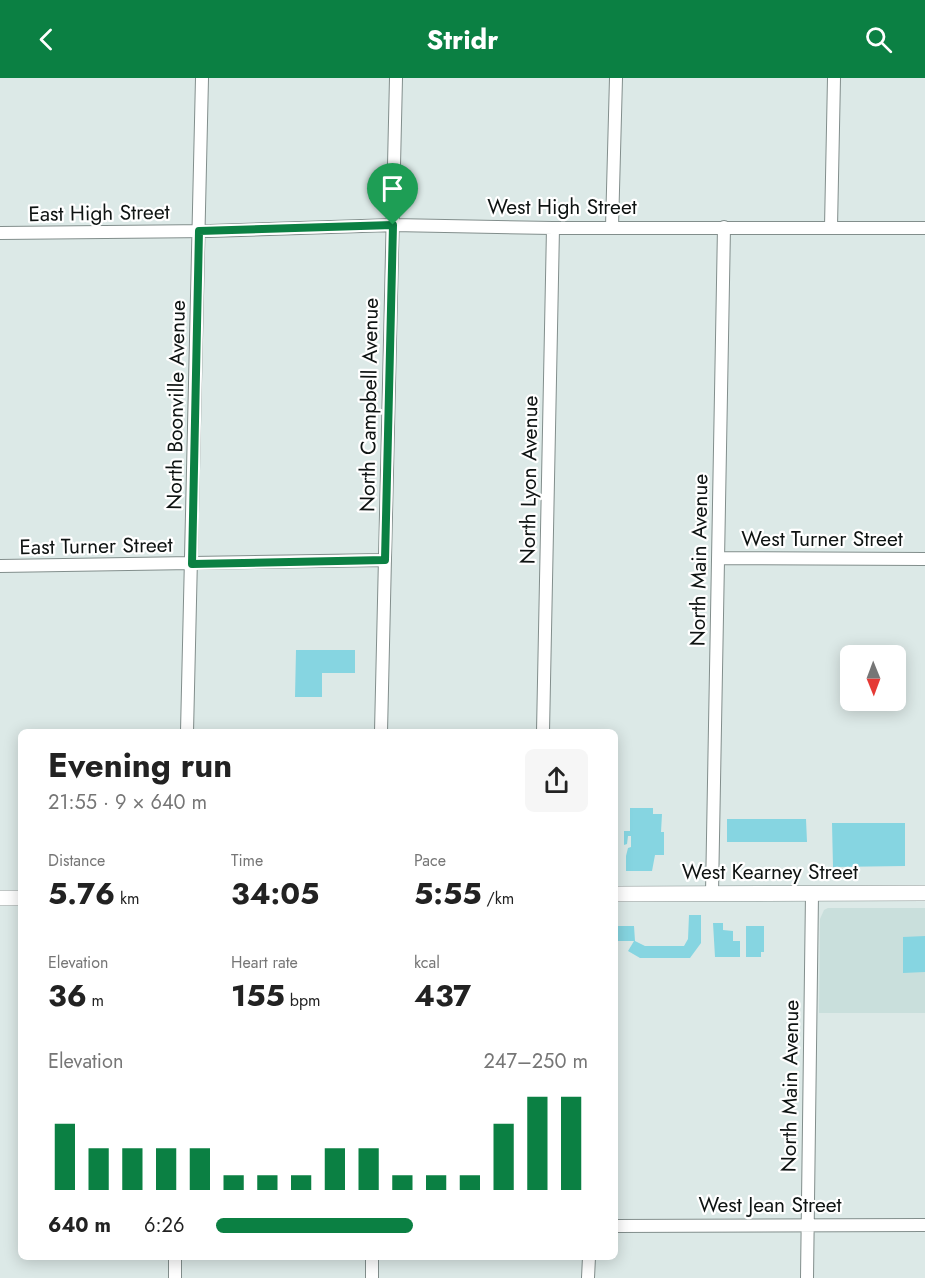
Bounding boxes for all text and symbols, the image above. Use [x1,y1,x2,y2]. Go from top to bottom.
text: Stridr [427,20,498,59]
icon: back [30,23,63,56]
icon: search [862,23,895,56]
pin [367,163,418,225]
icon: arrive [376,172,409,205]
street label: West High Street [487,192,637,222]
street label: East High Street [28,197,170,229]
street label: North Campbell Avenue [352,297,386,512]
street label: North Boonville Avenue [159,300,193,510]
street label: North Lyon Avenue [513,395,545,565]
street label: North Main Avenue [682,473,716,647]
street label: West Turner Street [741,524,903,554]
street label: East Turner Street [19,530,173,562]
north arrow [840,645,906,711]
map controls [840,645,906,711]
text: Evening run [48,742,232,789]
button: share [525,749,588,812]
text: 21:55 · 9 × 640 m [48,788,207,817]
text: Distance [48,849,105,872]
text: Time [231,849,263,872]
text: Pace [414,849,446,872]
street label: West Kearney Street [682,857,858,887]
text: 5.76 [48,872,115,915]
text: 34:05 [231,872,319,915]
text: 5:55 [414,872,482,915]
text: km [115,887,140,910]
text: /km [482,887,514,910]
text: Elevation [48,951,108,974]
text: Heart rate [231,951,298,974]
text: kcal [414,951,440,974]
text: 36 [48,974,87,1017]
text: 155 [231,974,285,1017]
text: 437 [414,974,471,1017]
text: m [87,989,104,1012]
text: bpm [285,989,321,1012]
street label: North Main Avenue [773,999,807,1173]
text: Elevation [48,1047,123,1076]
text: 247–250 m [483,1047,588,1076]
street label: West Jean Street [698,1190,842,1220]
text: 640 m [48,1211,111,1240]
text: 6:26 [144,1211,184,1240]

